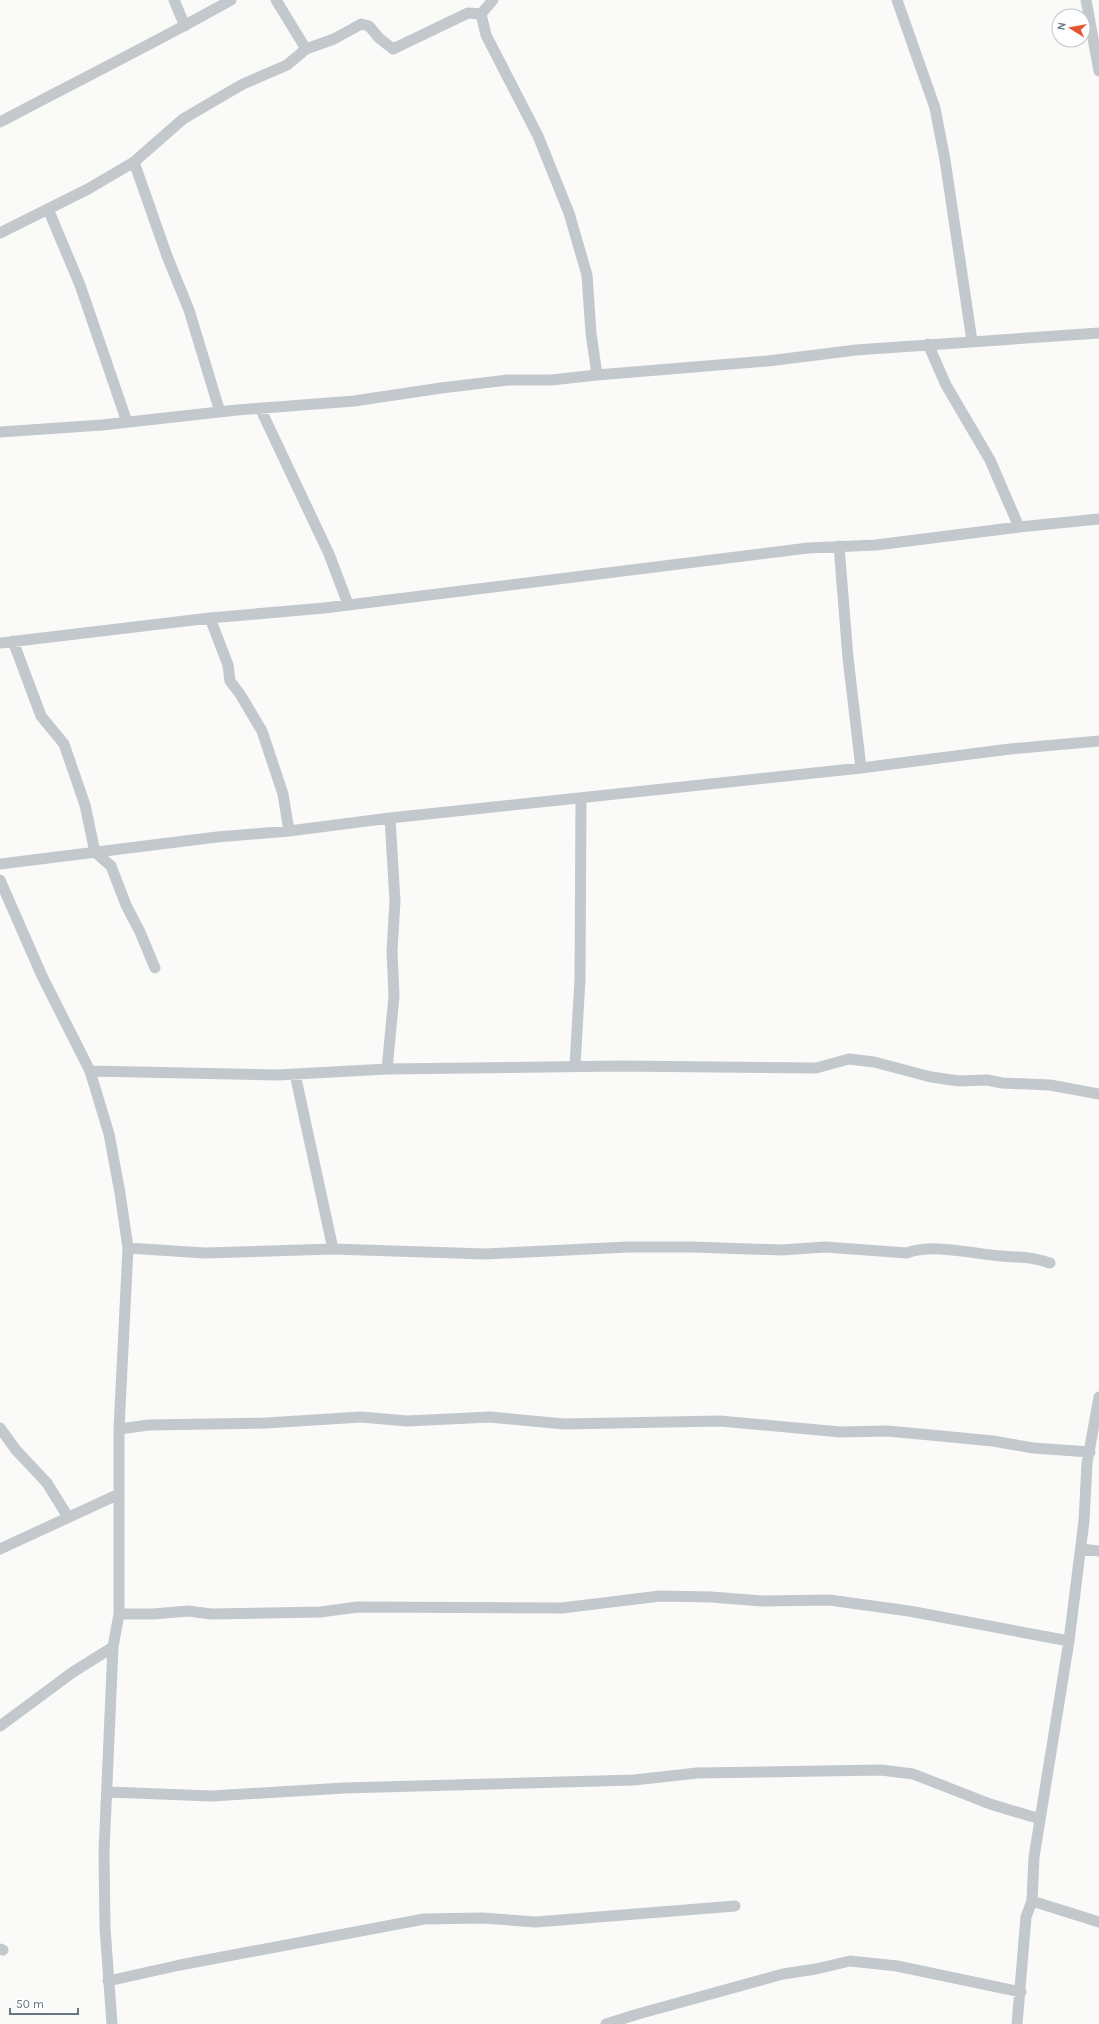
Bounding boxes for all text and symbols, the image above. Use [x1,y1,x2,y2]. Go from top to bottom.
north arrow [1051,8,1091,48]
text: N [1055,21,1069,31]
scale bar [10,1990,78,2016]
text: 50 m [16,1997,44,2011]

